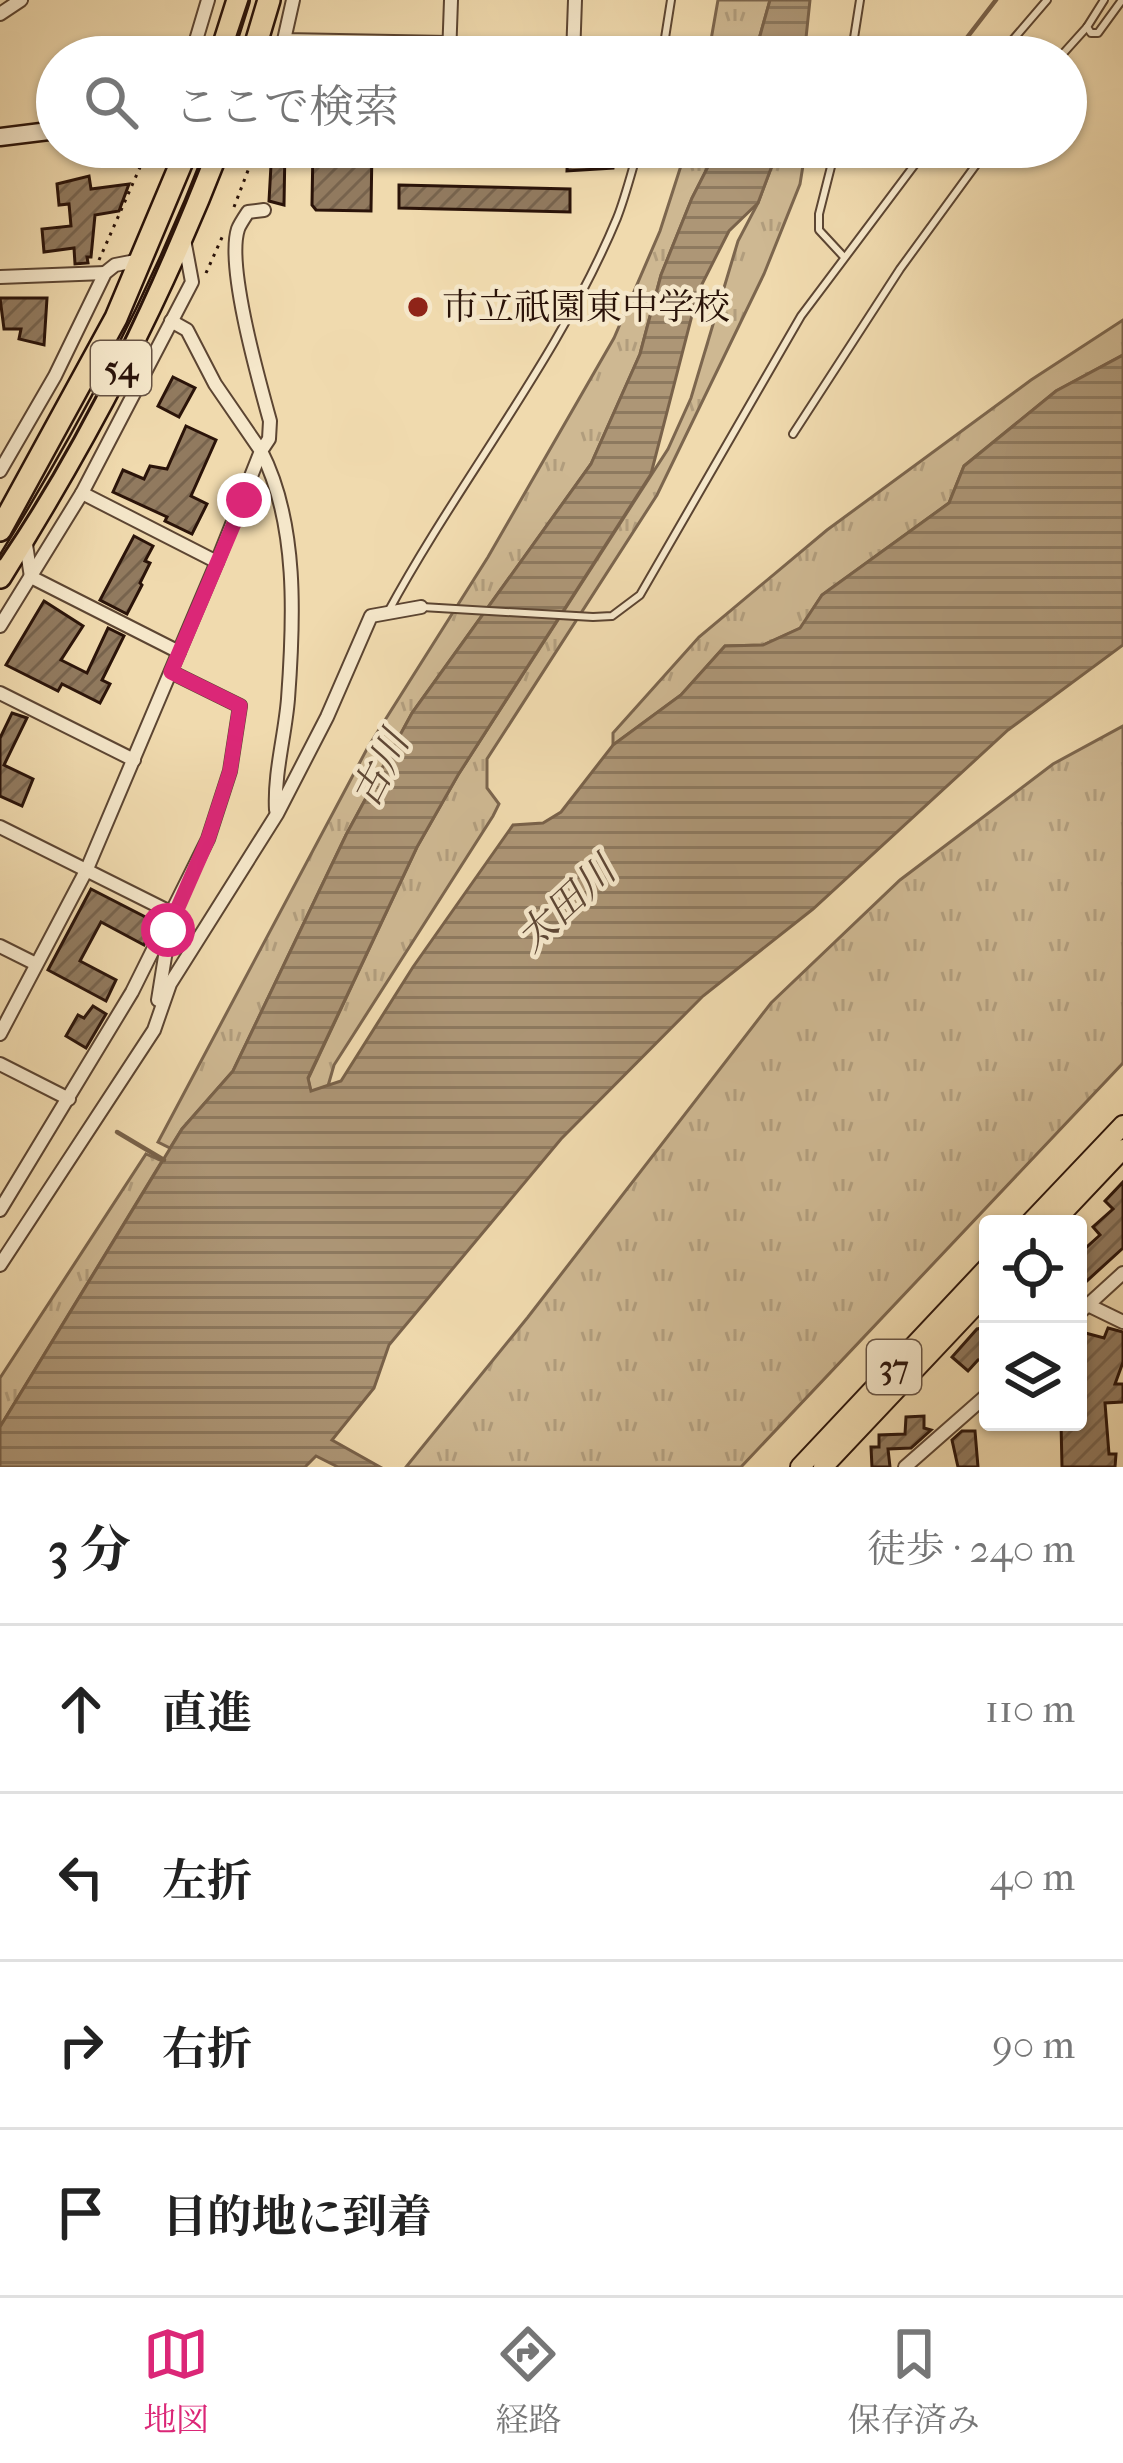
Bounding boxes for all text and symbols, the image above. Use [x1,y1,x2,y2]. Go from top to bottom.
search box [36,36,1087,168]
icon: search [78,69,144,135]
text: ここで検索 [174,81,399,134]
place label: 市立祇園東中学校 [442,286,730,328]
marker: 市立祇園東中学校 [405,294,431,320]
road number: 54 [91,341,151,395]
route end [217,473,271,527]
water label: 古川 [342,720,420,814]
water label: 太田川 [508,845,627,961]
route start [141,903,195,957]
map controls [979,1215,1087,1431]
button: locate [979,1215,1087,1323]
button: layers [979,1323,1087,1431]
road number: 37 [867,1340,921,1394]
text: 3 分 [48,1520,131,1580]
text: 徒歩 · 240 m [867,1526,1075,1572]
icon: ahead [48,1676,114,1742]
text: 110 m [985,1686,1075,1732]
text: 直進 [162,1687,252,1740]
icon: left [48,1844,114,1910]
text: 40 m [990,1854,1075,1900]
text: 左折 [162,1855,252,1908]
icon: right [48,2012,114,2078]
text: 90 m [992,2022,1075,2068]
text: 右折 [162,2023,252,2076]
icon: arrive [48,2180,114,2246]
text: 目的地に到着 [162,2191,432,2244]
tab: 地図 [143,2321,209,2440]
tab: 経路 [495,2321,561,2440]
tab: 保存済み [848,2321,980,2440]

